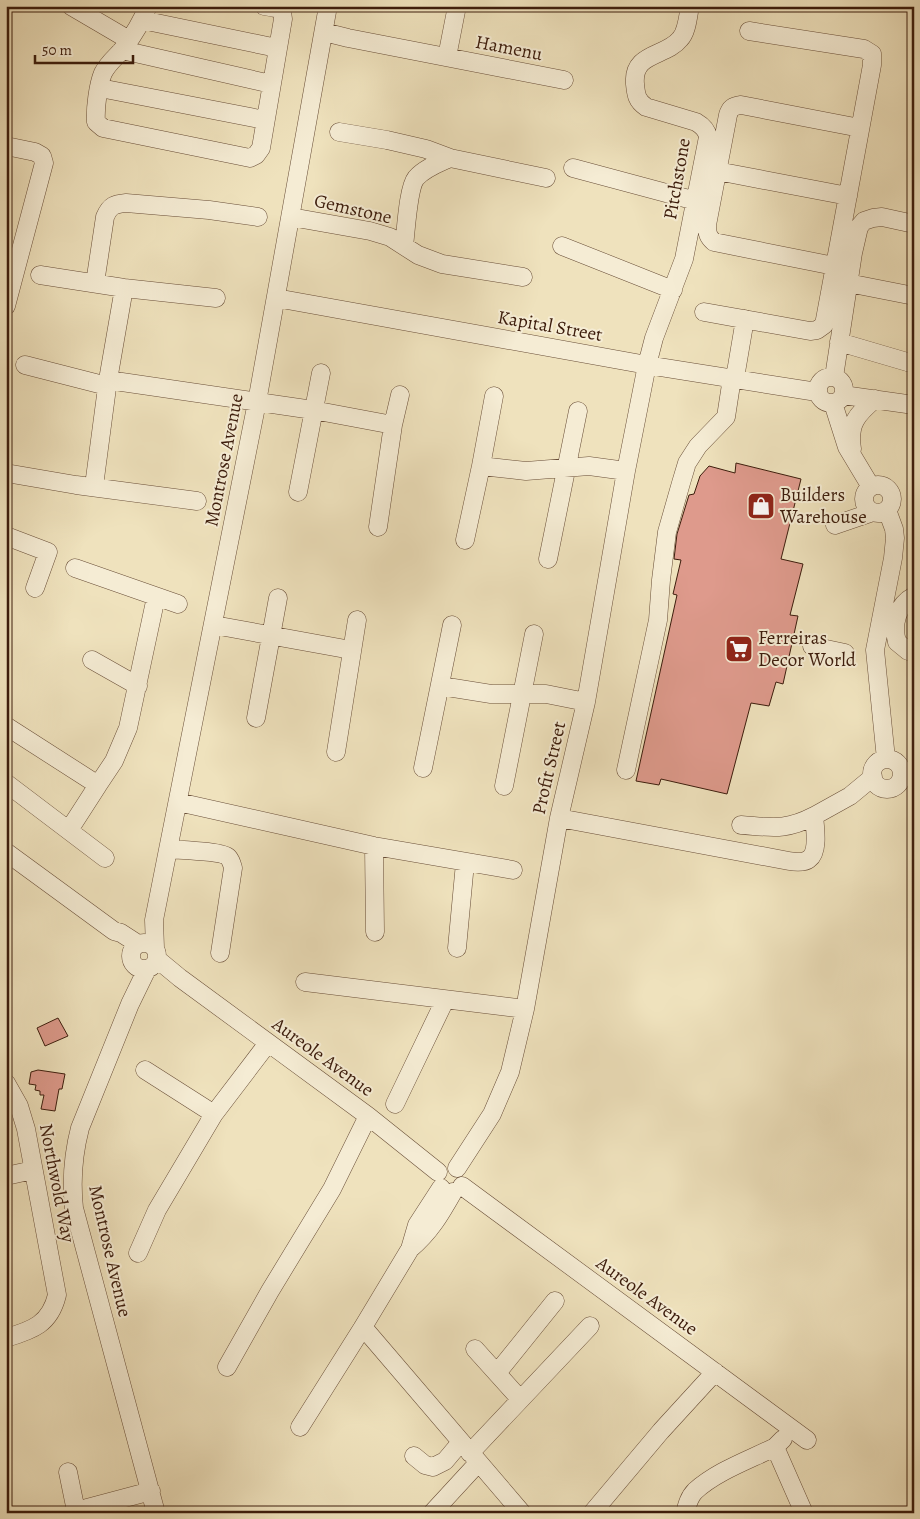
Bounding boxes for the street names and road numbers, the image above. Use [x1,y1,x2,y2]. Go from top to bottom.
street label: Hamenu [473,29,545,67]
street label: Pitchstone [657,136,697,222]
street label: Gemstone [312,187,394,231]
street label: Kapital Street [495,304,605,348]
street label: Montrose Avenue [198,391,250,529]
street label: Profit Street [526,719,572,817]
street label: Aureole Avenue [266,1011,379,1103]
street label: Northwold Way [33,1121,81,1245]
street label: Montrose Avenue [82,1182,138,1320]
street label: Aureole Avenue [590,1250,703,1342]

